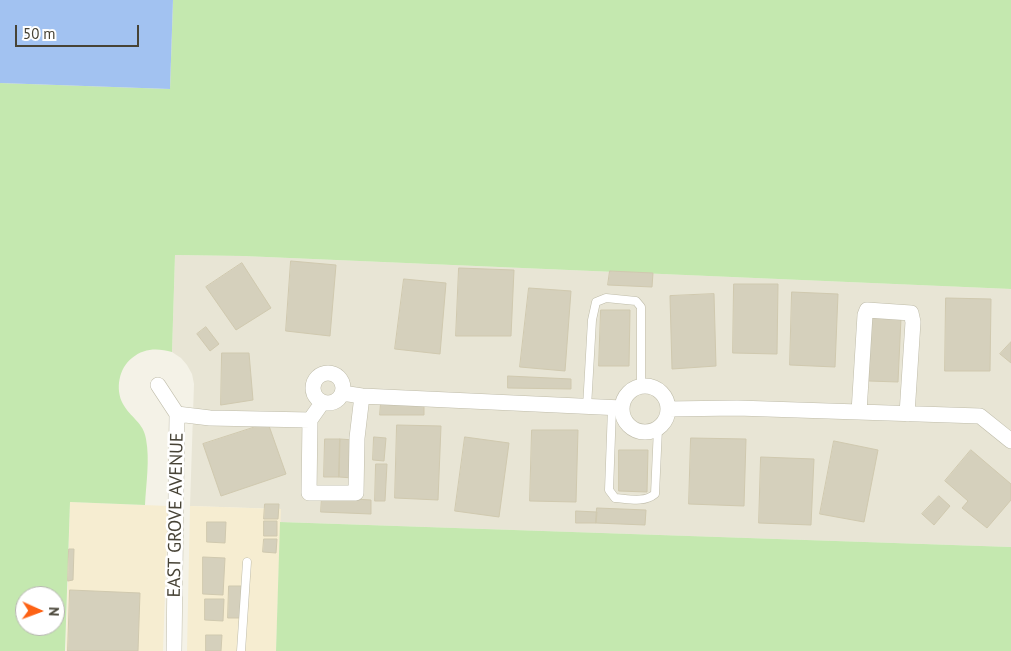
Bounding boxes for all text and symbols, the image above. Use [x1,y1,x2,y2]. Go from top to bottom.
scale bar [18,15,141,47]
text: 50 m [23,24,56,43]
street label: EAST GROVE AVENUE [164,432,188,598]
north arrow [15,586,65,636]
text: N [45,607,63,616]

